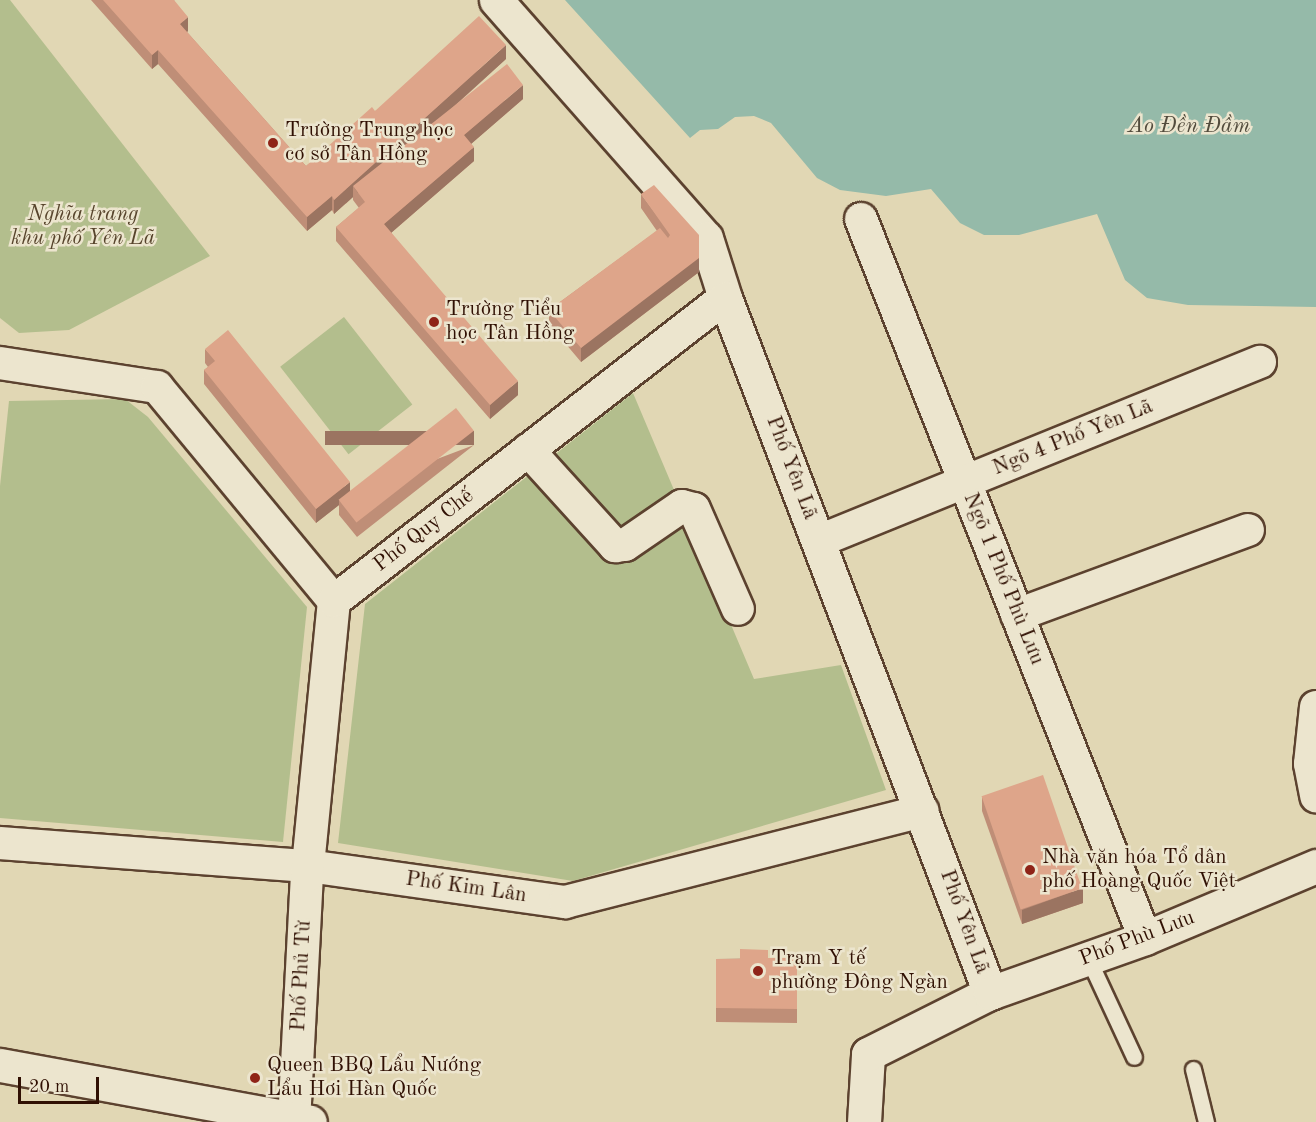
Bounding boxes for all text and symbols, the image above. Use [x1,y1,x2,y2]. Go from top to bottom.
water label: Ao Đền Đầm [1128,114,1250,140]
place label: Trường Trung học cơ sở Tân Hồng [285,118,453,168]
marker: Trường Trung học cơ sở Tân Hồng [266,136,280,150]
park label: Nghĩa trang khu phố Yên Lã [11,202,155,252]
place label: Trường Tiểu học Tân Hồng [446,297,574,347]
marker: Trường Tiểu học Tân Hồng [427,315,441,329]
street label: Ngõ 4 Phố Yên Lã [989,394,1157,482]
street label: Phố Yên Lã [760,413,822,523]
street label: Phố Quy Chế [369,484,479,578]
street label: Ngõ 1 Phố Phù Lưu [957,489,1049,669]
place label: Nhà văn hóa Tổ dân phố Hoàng Quốc Việt [1042,845,1236,895]
marker: Nhà văn hóa Tổ dân phố Hoàng Quốc Việt [1023,863,1037,877]
street label: Phố Kim Lân [404,867,528,909]
street label: Phố Yên Lã [934,867,994,977]
street label: Phố Phù Lưu [1076,906,1198,972]
street label: Phố Phủ Từ [287,920,317,1032]
place label: Trạm Y tế phường Đông Ngàn [771,946,948,996]
marker: Trạm Y tế phường Đông Ngàn [749,962,767,980]
place label: Queen BBQ Lẩu Nướng Lẩu Hơi Hàn Quốc [267,1053,481,1103]
scale bar [21,1065,102,1103]
marker: Queen BBQ Lẩu Nướng Lẩu Hơi Hàn Quốc [248,1071,262,1085]
text: 20 m [29,1078,69,1096]

